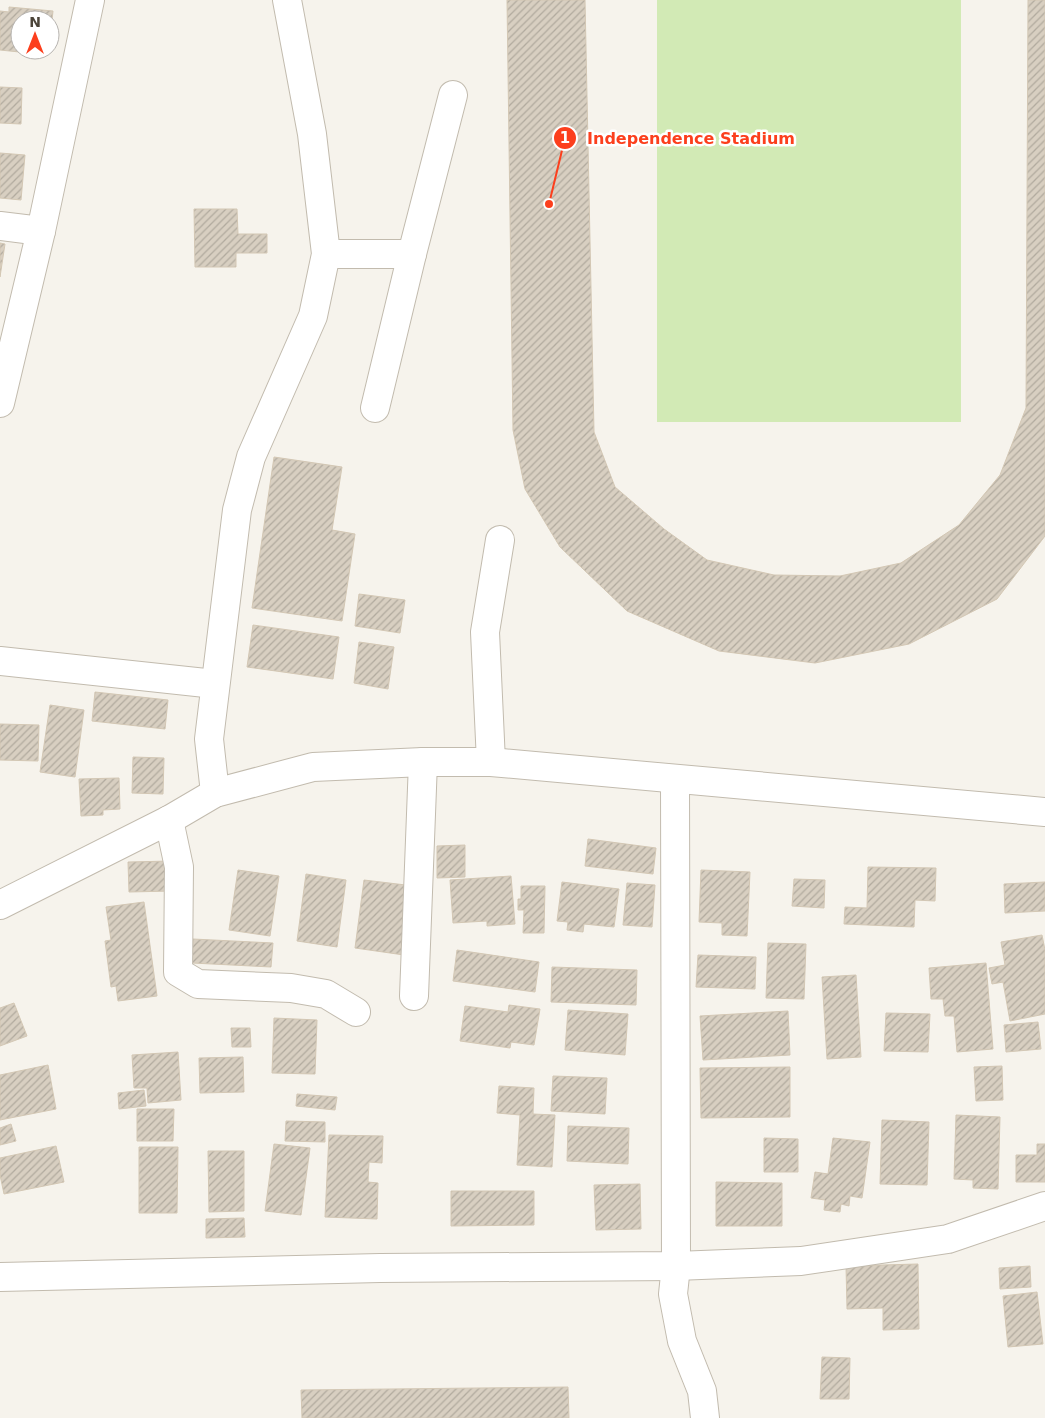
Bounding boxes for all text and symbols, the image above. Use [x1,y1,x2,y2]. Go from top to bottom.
north arrow [10,10,60,60]
text: N [29,14,41,30]
callout: Independence Stadium [552,123,805,154]
text: 1 [560,129,570,147]
text: Independence Stadium [587,129,795,148]

